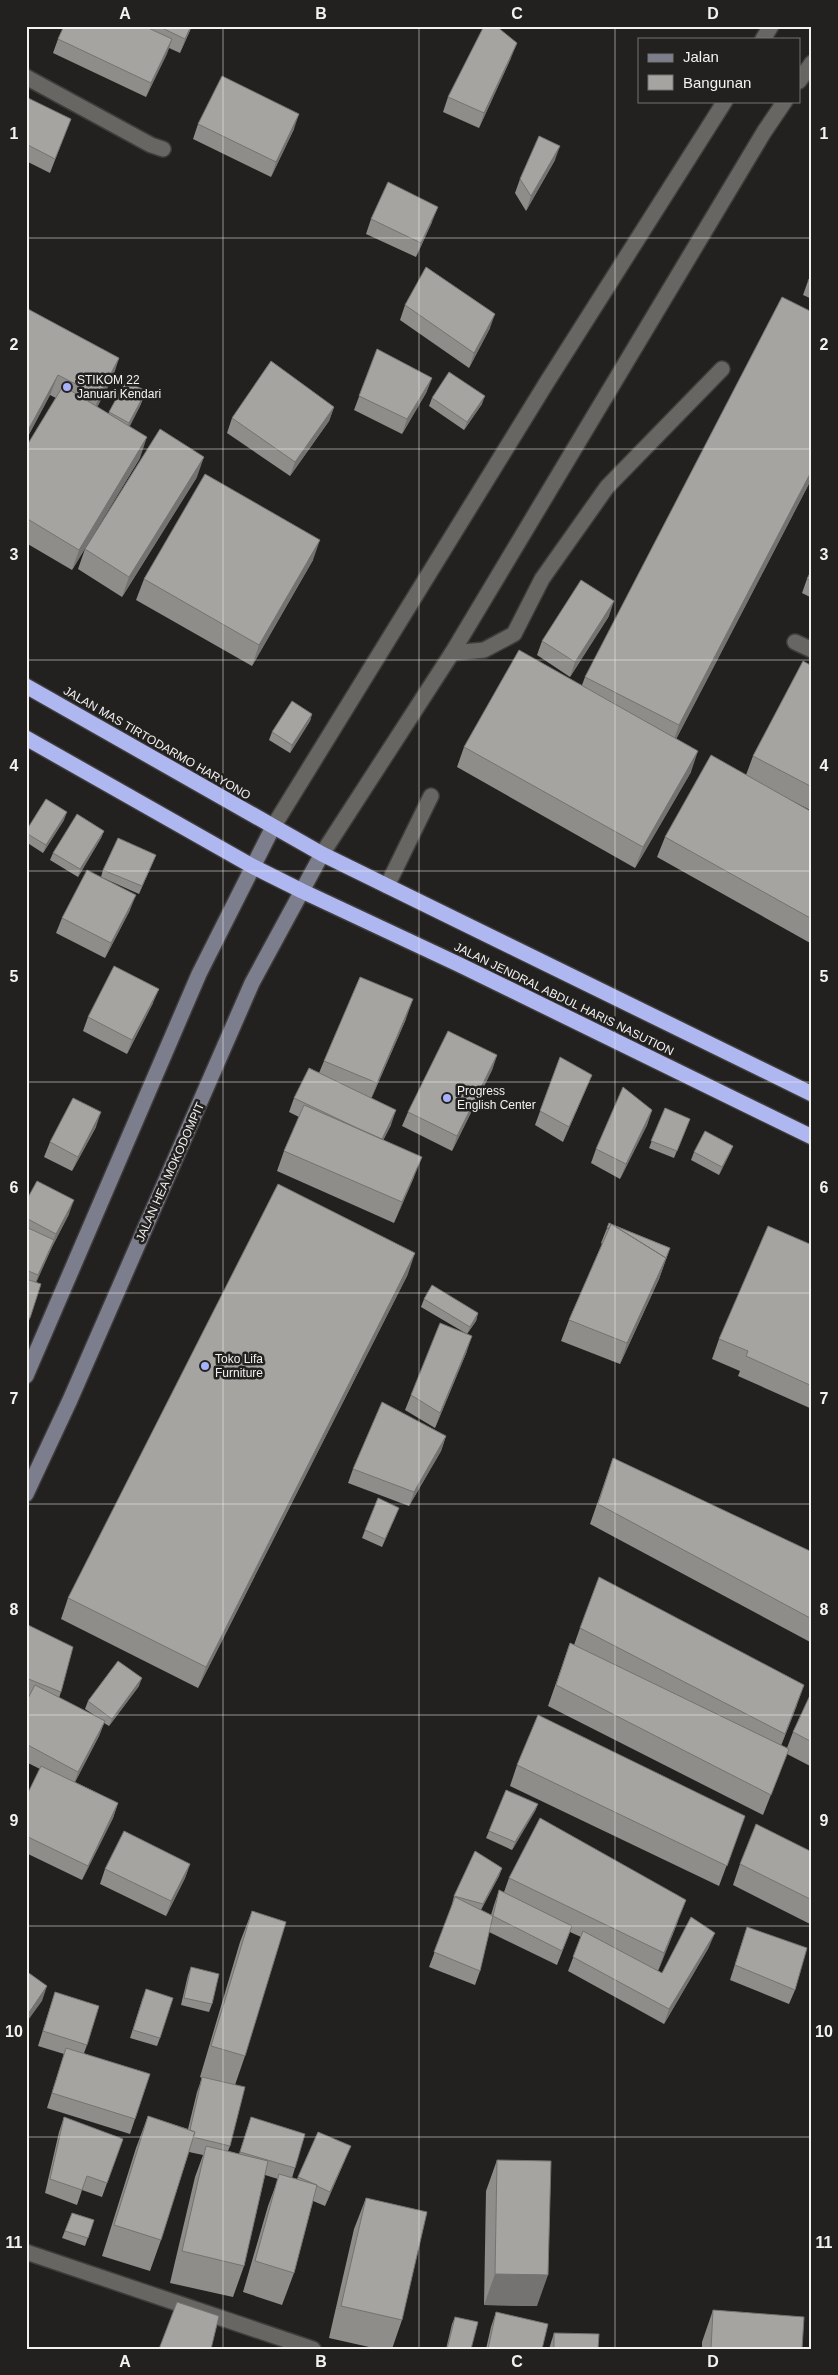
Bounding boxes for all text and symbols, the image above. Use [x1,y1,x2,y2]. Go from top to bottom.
text: A [119,5,131,22]
text: B [315,5,327,22]
text: C [511,5,523,22]
text: D [707,5,719,22]
legend [638,38,800,102]
text: Jalan [683,48,719,65]
text: Bangunan [683,74,751,91]
text: 1 [10,125,19,142]
text: 1 [820,125,829,142]
text: 2 [10,336,19,353]
text: 2 [820,336,829,353]
place label: STIKOM 22 Januari Kendari [77,373,161,401]
marker: STIKOM 22 Januari Kendari [61,381,73,393]
text: 3 [10,546,19,563]
text: 3 [820,546,829,563]
street label: JALAN MAS TIRTODARMO HARYONO [61,683,253,803]
text: 4 [10,757,19,774]
text: 4 [820,757,829,774]
street label: JALAN JENDRAL ABDUL HARIS NASUTION [452,940,676,1058]
text: 5 [10,968,19,985]
text: 5 [820,968,829,985]
place label: Progress English Center [457,1084,536,1112]
marker: Progress English Center [441,1092,453,1104]
street label: JALAN HEA MOKODOMPIT [133,1099,207,1244]
text: 6 [10,1179,19,1196]
text: 6 [820,1179,829,1196]
place label: Toko Lifa Furniture [215,1352,263,1380]
marker: Toko Lifa Furniture [199,1360,211,1372]
text: 7 [10,1390,19,1407]
text: 7 [820,1390,829,1407]
text: 8 [10,1601,19,1618]
text: 8 [820,1601,829,1618]
text: 9 [10,1812,19,1829]
text: 9 [820,1812,829,1829]
text: 10 [5,2023,23,2040]
text: 10 [815,2023,833,2040]
text: 11 [6,2234,23,2251]
text: 11 [816,2234,833,2251]
text: A [119,2353,131,2370]
text: B [315,2353,327,2370]
text: C [511,2353,523,2370]
text: D [707,2353,719,2370]

